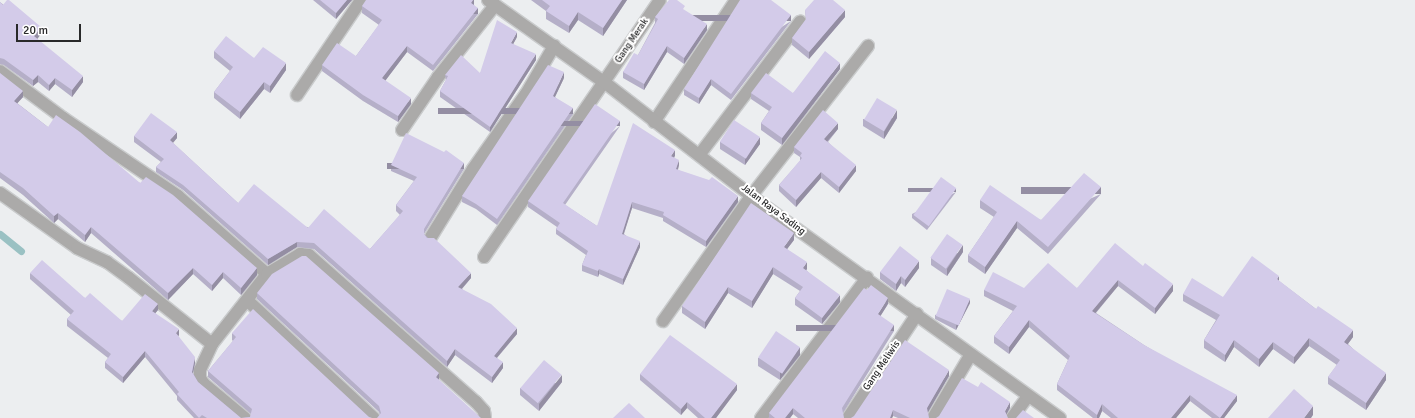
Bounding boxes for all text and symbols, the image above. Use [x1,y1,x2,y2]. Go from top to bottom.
scale bar [18,16,83,42]
street label: Gang Merak [613,16,651,66]
text: 20 m [23,23,48,38]
street label: Jalan Raya Sading [739,182,807,238]
street label: Gang Meliwis [861,339,903,393]

